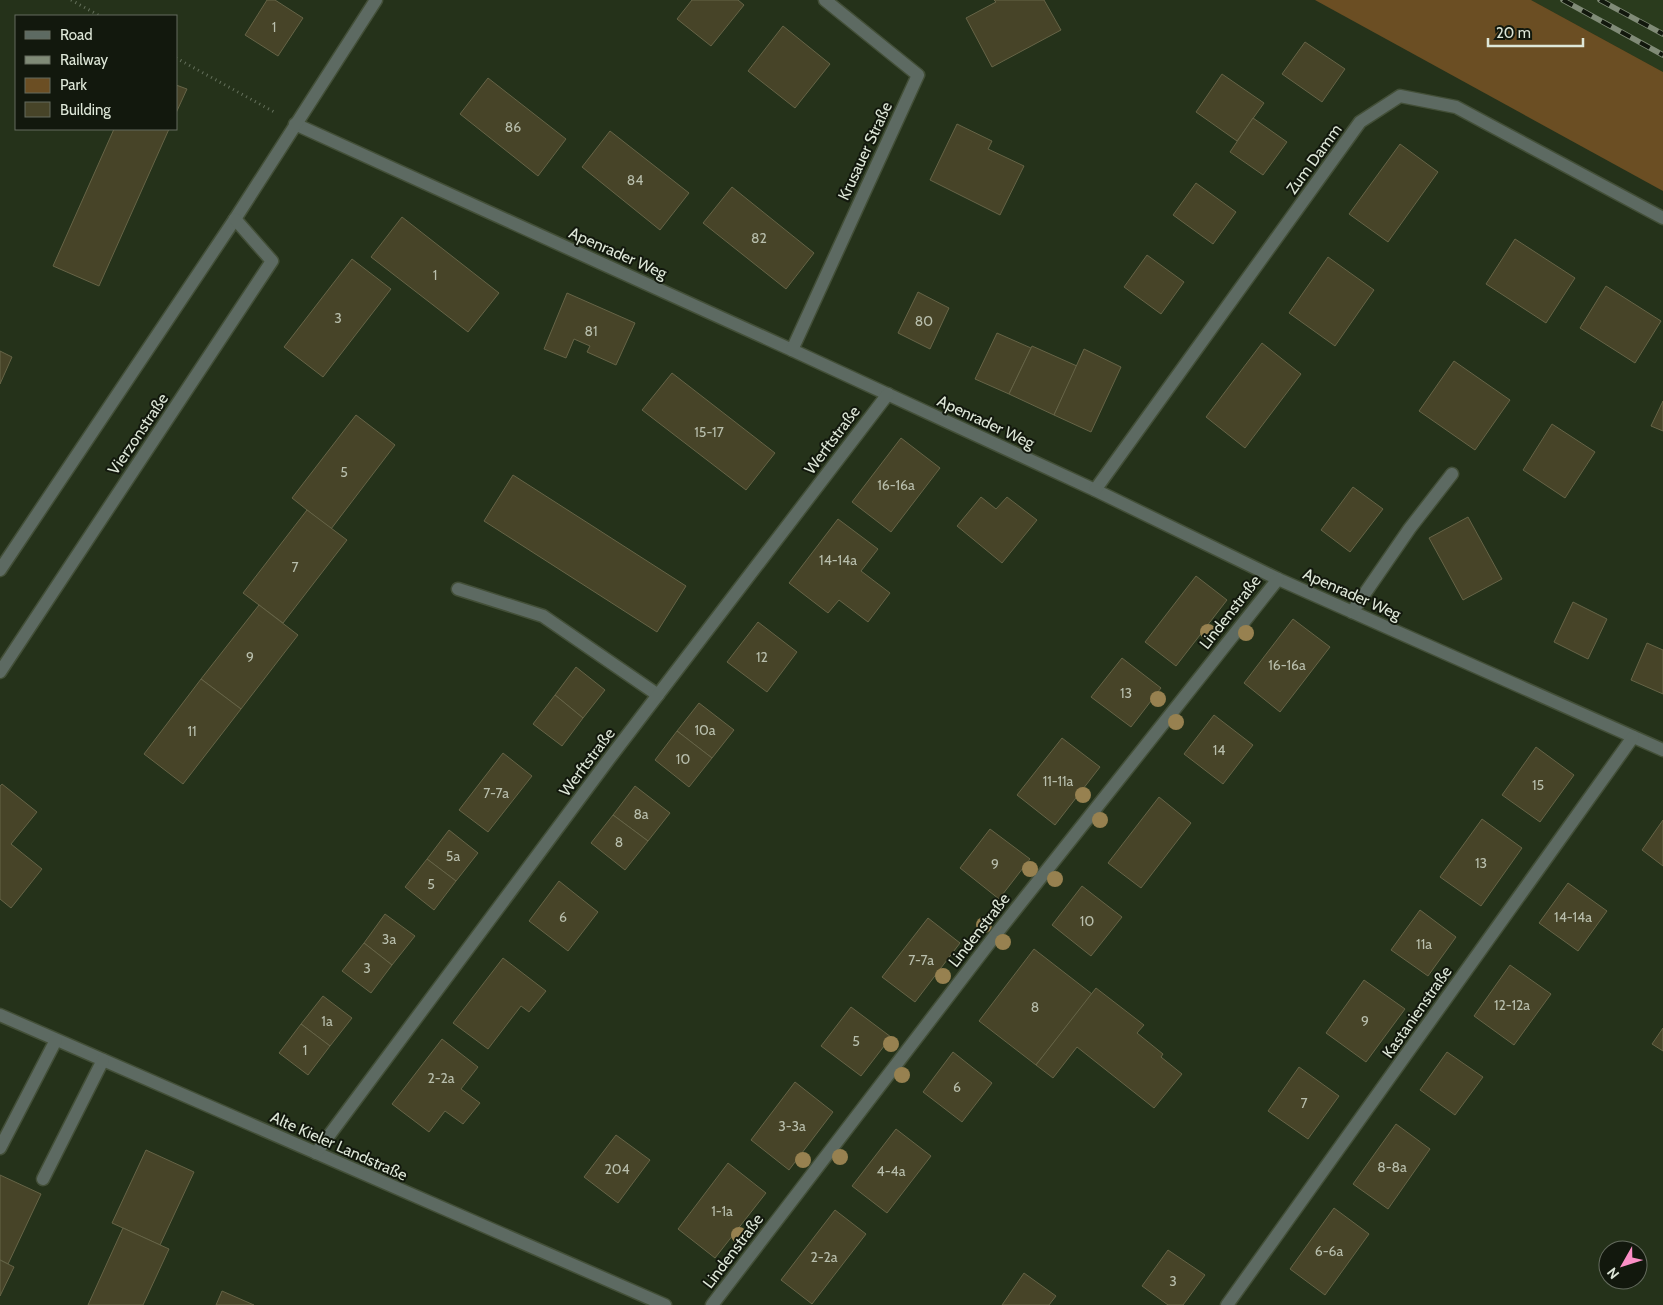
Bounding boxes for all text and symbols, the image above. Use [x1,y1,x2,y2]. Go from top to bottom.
legend [15,15,178,130]
scale bar [1488,15,1583,47]
house number: 1 [272,18,276,36]
text: 20 m [1496,24,1531,42]
text: Road [60,26,93,44]
text: Railway [60,51,109,69]
text: Park [60,76,87,94]
street label: Krusauer Straße [834,99,896,203]
text: Building [60,101,111,119]
house number: 86 [505,118,521,136]
street label: Zum Damm [1282,120,1346,198]
house number: 84 [627,171,643,189]
street label: Apenrader Weg [566,223,671,283]
house number: 82 [751,229,767,247]
house number: 1 [433,266,437,284]
house number: 3 [334,309,342,327]
house number: 80 [915,312,933,330]
house number: 81 [584,322,598,340]
street label: Vierzonstraße [104,390,172,478]
street label: Apenrader Weg [934,391,1038,453]
street label: Werftstraße [800,402,864,478]
house number: 15-17 [694,423,724,441]
house number: 5 [340,463,348,481]
house number: 16-16a [877,476,915,494]
house number: 14-14a [819,551,857,569]
house number: 7 [291,558,299,576]
street label: Apenrader Weg [1300,564,1405,624]
street label: Lindenstraße [1195,571,1265,653]
house number: 9 [246,648,254,666]
house number: 12 [756,648,768,666]
house number: 16-16a [1268,656,1306,674]
house number: 13 [1120,684,1132,702]
house number: 10a [694,721,716,739]
house number: 11 [187,722,197,740]
street label: Werftstraße [555,724,619,800]
house number: 14 [1213,741,1225,759]
house number: 10 [676,750,690,768]
house number: 11-11a [1043,772,1074,790]
house number: 15 [1532,776,1544,794]
house number: 7-7a [483,784,509,802]
house number: 8a [633,805,649,823]
house number: 8 [615,833,623,851]
house number: 5a [446,847,460,865]
house number: 13 [1475,854,1487,872]
house number: 9 [991,855,999,873]
house number: 5 [427,875,435,893]
street label: Lindenstraße [944,889,1014,971]
house number: 6 [559,908,567,926]
house number: 14-14a [1554,908,1592,926]
house number: 10 [1080,912,1094,930]
house number: 3a [382,930,396,948]
house number: 11a [1416,935,1432,953]
house number: 7-7a [908,951,934,969]
house number: 3 [363,959,371,977]
street label: Kastanienstraße [1378,962,1456,1062]
house number: 12-12a [1494,996,1530,1014]
house number: 8 [1031,998,1039,1016]
house number: 1a [321,1012,333,1030]
house number: 9 [1361,1012,1369,1030]
house number: 5 [852,1032,860,1050]
house number: 1 [303,1041,307,1059]
house number: 2-2a [428,1069,455,1087]
house number: 6 [953,1078,961,1096]
house number: 7 [1300,1094,1308,1112]
street label: Alte Kieler Landstraße [268,1107,410,1185]
house number: 3-3a [778,1117,806,1135]
house number: 8-8a [1377,1158,1407,1176]
house number: 204 [604,1160,630,1178]
house number: 4-4a [877,1162,906,1180]
house number: 1-1a [711,1202,733,1220]
street label: Lindenstraße [699,1210,767,1292]
north arrow [1598,1240,1648,1290]
house number: 6-6a [1315,1242,1344,1260]
house number: 2-2a [811,1248,838,1266]
text: N [1603,1264,1623,1283]
house number: 3 [1169,1272,1177,1290]

